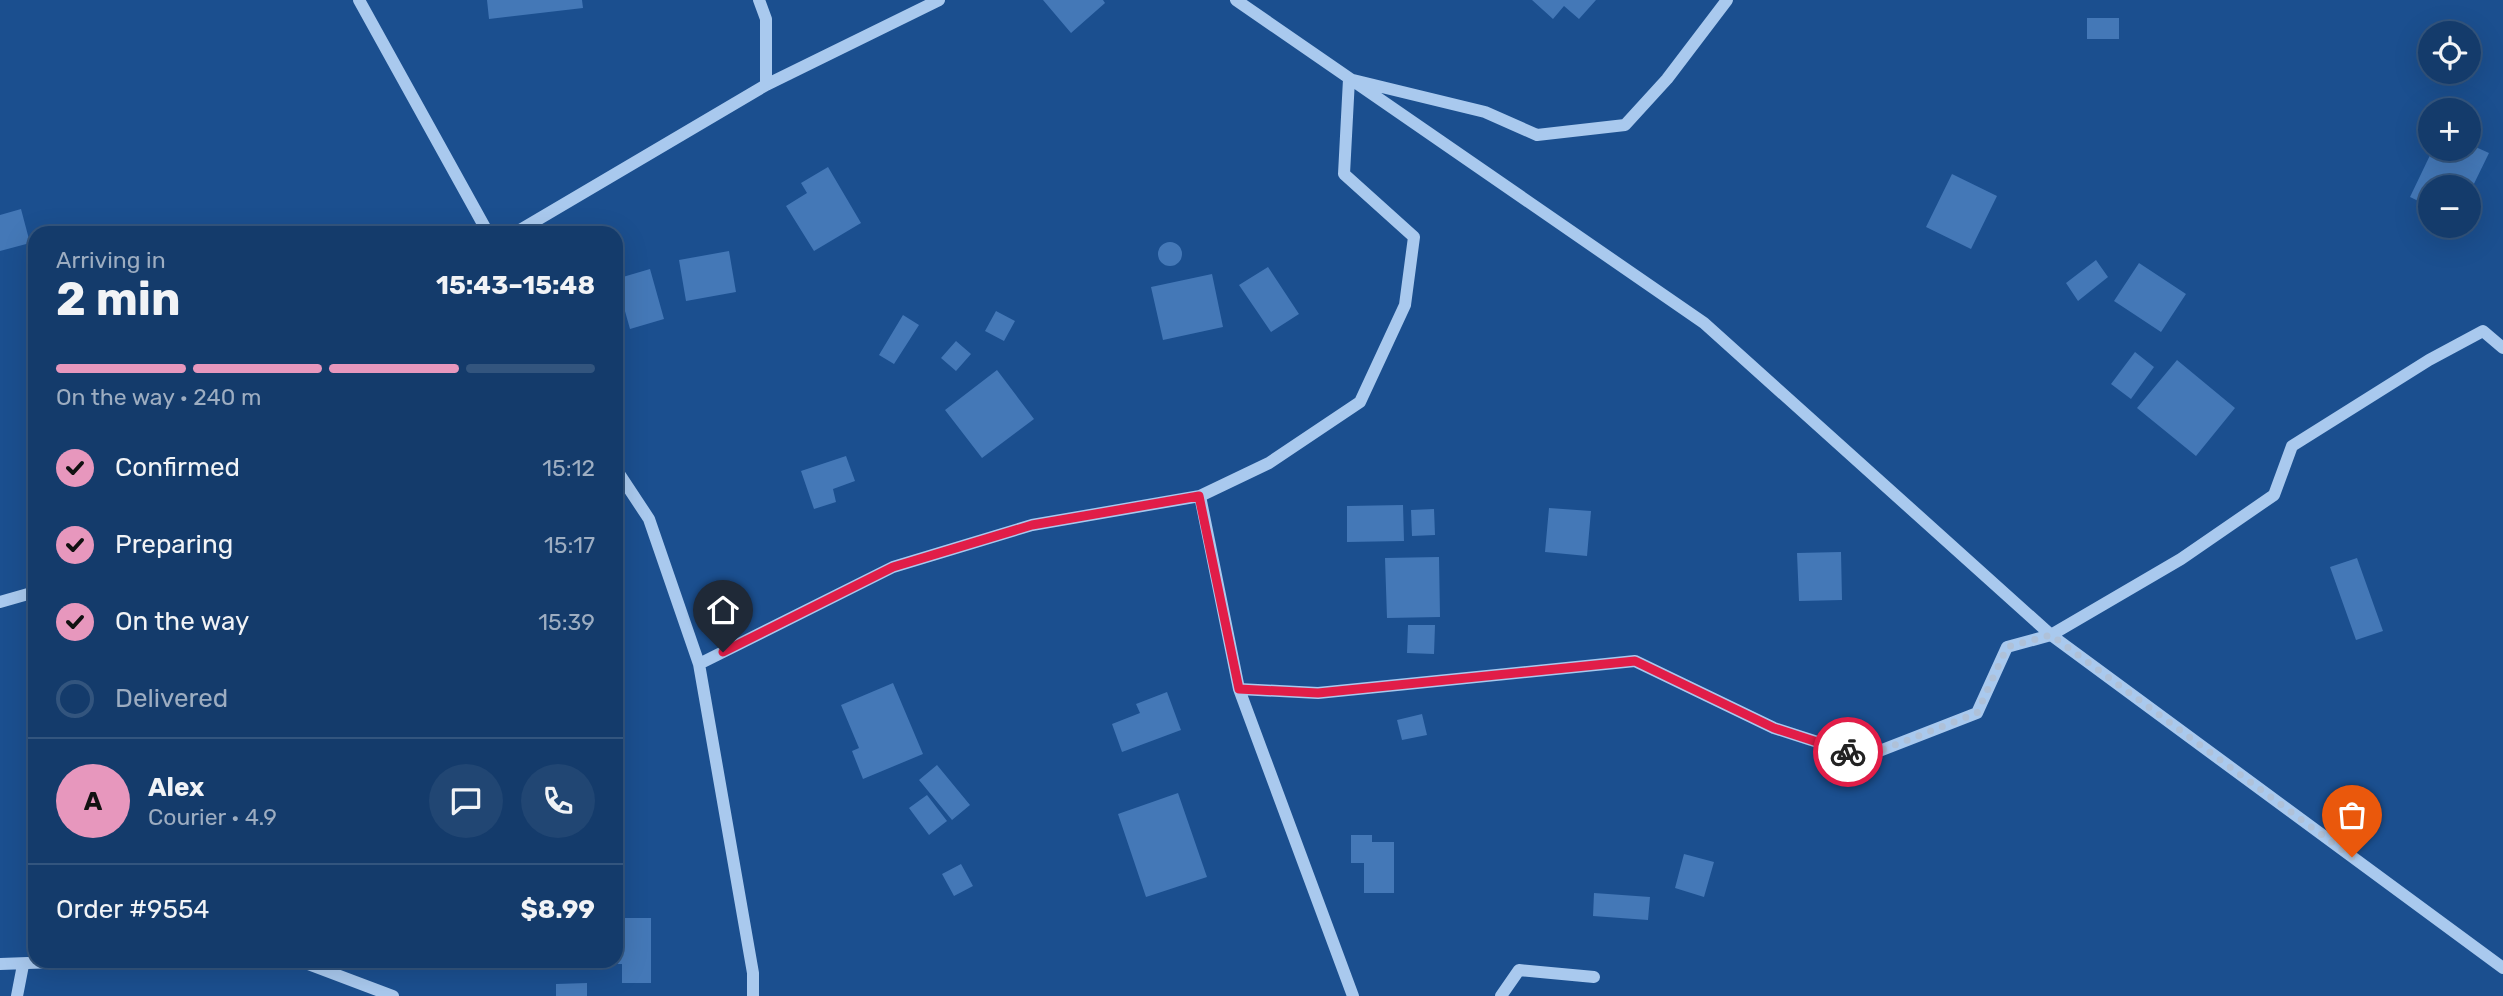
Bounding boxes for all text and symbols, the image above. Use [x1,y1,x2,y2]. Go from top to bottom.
map controls [2418,21,2481,238]
button: locate [2418,21,2481,84]
button: + [2418,98,2481,161]
button: − [2418,175,2481,238]
text: Arriving in [56,246,166,274]
text: 15:43–15:48 [436,270,595,301]
text: 2 min [56,272,181,327]
text: On the way · 240 m [56,383,261,411]
icon: check [56,449,94,487]
text: Confirmed [115,452,240,483]
text: 15:12 [542,454,595,482]
icon: check [56,526,94,564]
text: Preparing [115,529,233,560]
text: 15:17 [544,531,595,559]
pin [693,580,753,652]
icon: home [704,591,742,629]
icon: check [56,603,94,641]
text: On the way [115,606,249,637]
text: 15:39 [538,608,595,636]
text: Delivered [115,683,228,714]
courier [1813,717,1883,787]
icon: bike [1829,733,1867,771]
button: chat [429,764,503,838]
button: phone [521,764,595,838]
text: Alex [148,772,204,803]
pin [2322,785,2382,857]
text: A [84,786,102,817]
icon: bag [2333,796,2371,834]
text: Courier · 4.9 [148,803,277,831]
text: Order #9554 [56,894,209,925]
text: $8.99 [520,894,595,925]

